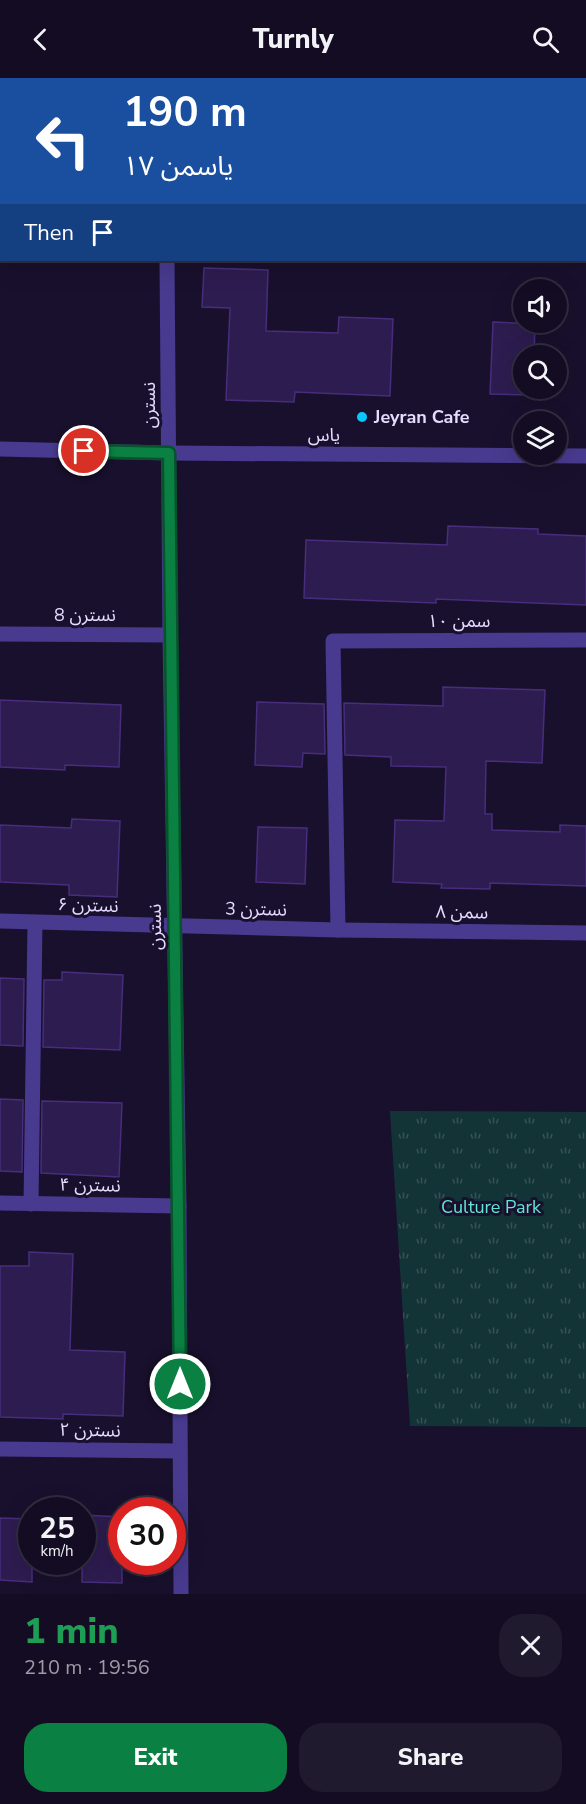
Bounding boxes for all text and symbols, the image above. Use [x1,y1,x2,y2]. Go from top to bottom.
text: Turnly [252,21,334,58]
icon: back [24,23,57,56]
icon: search [529,23,562,56]
text: 190 m [123,84,247,141]
icon: left [24,102,102,180]
text: یاسمن ۱۷ [123,148,233,185]
icon: arrive [86,216,119,249]
text: Then [24,218,74,248]
map controls [513,279,567,465]
button: sound [513,279,567,333]
button: search [513,345,567,399]
street label: نسترن [137,382,161,428]
place label: Jeyran Cafe [373,405,470,429]
marker: Jeyran Cafe [355,410,369,424]
button: layers [513,411,567,465]
street label: یاس [308,423,340,447]
pin [58,425,109,476]
icon: arrive [67,434,100,467]
street label: نسترن 8 [54,603,116,627]
street label: سمن ۱۰ [428,609,490,633]
street label: نسترن ۶ [57,892,119,918]
street label: نسترن 3 [225,896,287,922]
street label: سمن ۸ [435,900,489,924]
street label: نسترن [143,904,167,950]
street label: نسترن ۴ [59,1172,121,1198]
park label: Culture Park [441,1195,542,1219]
position arrow [148,1352,212,1416]
street label: نسترن ۲ [59,1417,121,1443]
speed limit sign: 30 [108,1497,186,1575]
text: 25 [39,1508,75,1549]
text: km/h [40,1541,74,1561]
text: 1 min [24,1607,119,1656]
button: close [499,1614,562,1677]
text: 210 m · 19:56 [24,1654,150,1681]
button: Exit [24,1723,287,1792]
button: Share [299,1723,562,1792]

